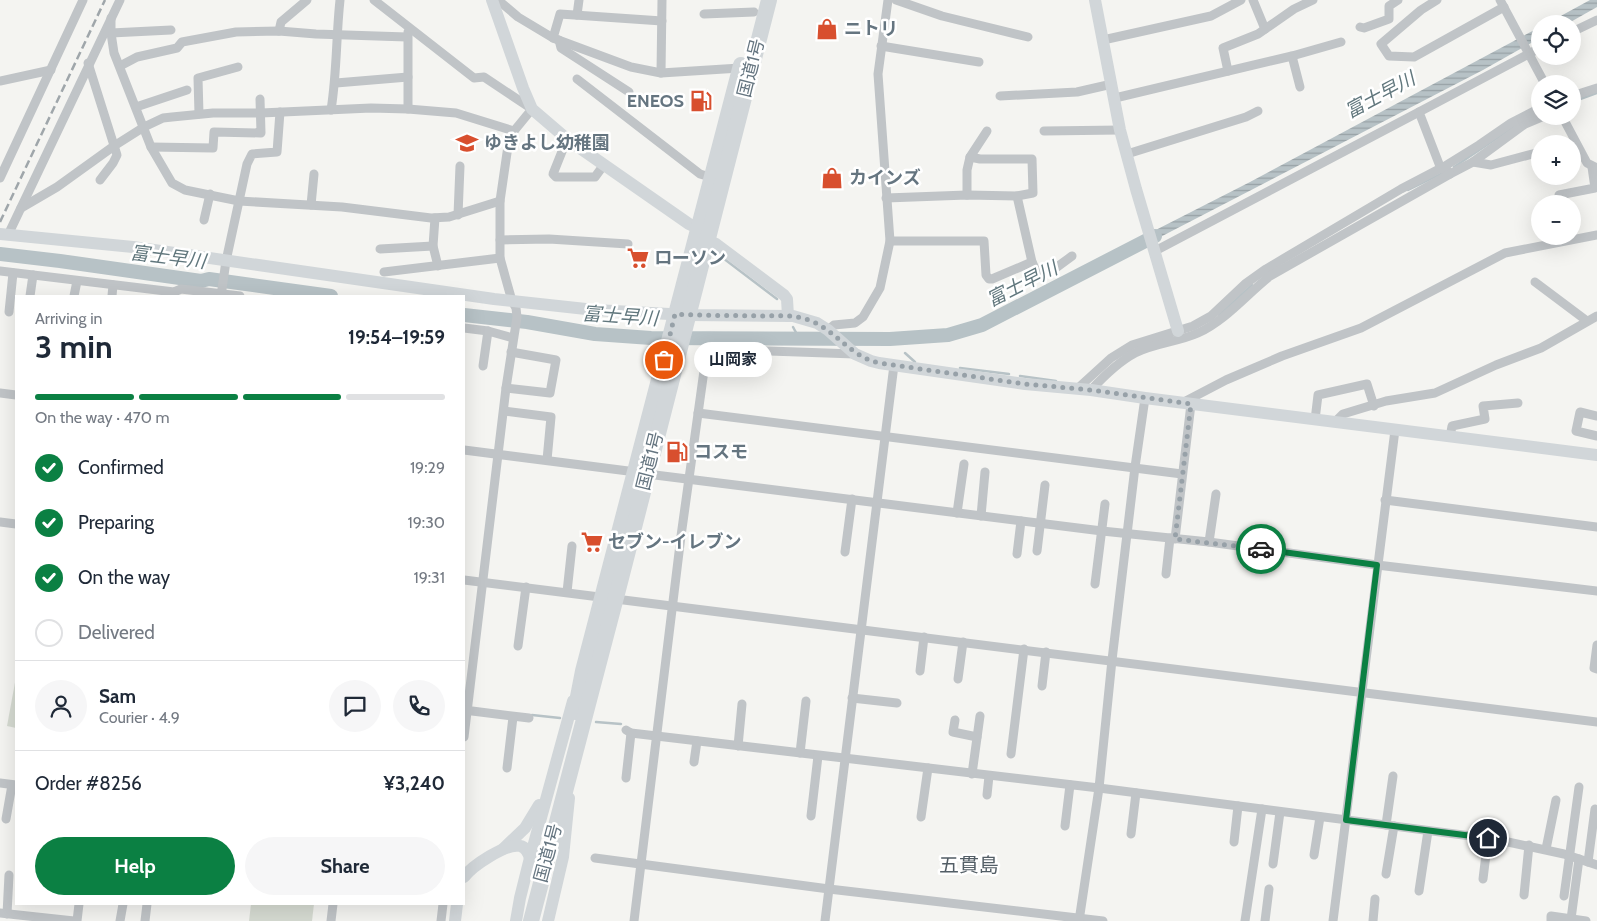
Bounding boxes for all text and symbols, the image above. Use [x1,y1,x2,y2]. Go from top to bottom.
map controls [1531,15,1581,245]
button: locate [1531,15,1581,65]
shop icon: ニトリ [814,16,840,42]
place label: ニトリ [844,18,898,40]
street label: 国道1号 [733,36,769,100]
water label: 富士早川 [1341,66,1421,123]
button: layers [1531,75,1581,125]
fuel station icon: ENEOS [688,88,714,114]
place label: ENEOS [627,90,684,112]
school or university icon: ゆきよし幼稚園 [454,130,480,156]
place label: ゆきよし幼稚園 [484,132,610,154]
button: + [1531,135,1581,185]
shop icon: カインズ [819,165,845,191]
place label: カインズ [849,167,921,189]
button: − [1531,195,1581,245]
water label: 富士早川 [129,241,209,273]
supermarket icon: ローソン [625,245,651,271]
place label: ローソン [654,247,726,269]
water label: 富士早川 [983,256,1063,312]
water label: 富士早川 [581,302,661,330]
text: Arriving in [35,309,102,328]
text: 19:54–19:59 [348,326,445,349]
text: 3 min [35,327,113,366]
pin [643,339,685,381]
callout: 山岡家 [694,342,772,378]
icon: bag [650,346,678,374]
text: 山岡家 [709,350,757,369]
text: On the way · 470 m [35,408,170,427]
street label: 国道1号 [632,429,668,493]
fuel station icon: コスモ [664,439,690,465]
place label: コスモ [694,441,748,463]
icon: check [35,454,63,482]
text: Confirmed [78,456,164,479]
text: 19:29 [410,458,445,477]
icon: check [35,509,63,537]
text: Preparing [78,511,154,534]
text: 19:30 [408,513,445,532]
courier [1236,524,1286,574]
supermarket icon: セブン-イレブン [579,529,605,555]
place label: セブン-イレブン [608,531,742,553]
icon: car [1247,535,1275,563]
icon: check [35,564,63,592]
text: On the way [78,566,170,589]
text: 19:31 [413,568,445,587]
text: Delivered [78,621,155,644]
button: person [35,680,87,732]
button: chat [329,680,381,732]
button: phone [393,680,445,732]
text: Sam [99,685,136,708]
text: Courier · 4.9 [99,708,180,727]
text: Order #8256 [35,772,142,795]
text: ¥3,240 [384,772,445,795]
pin [1467,817,1509,859]
street label: 国道1号 [530,821,566,885]
icon: home [1474,824,1502,852]
button: Help [35,837,235,895]
button: Share [245,837,445,895]
district label: 五貫島 [939,853,999,877]

